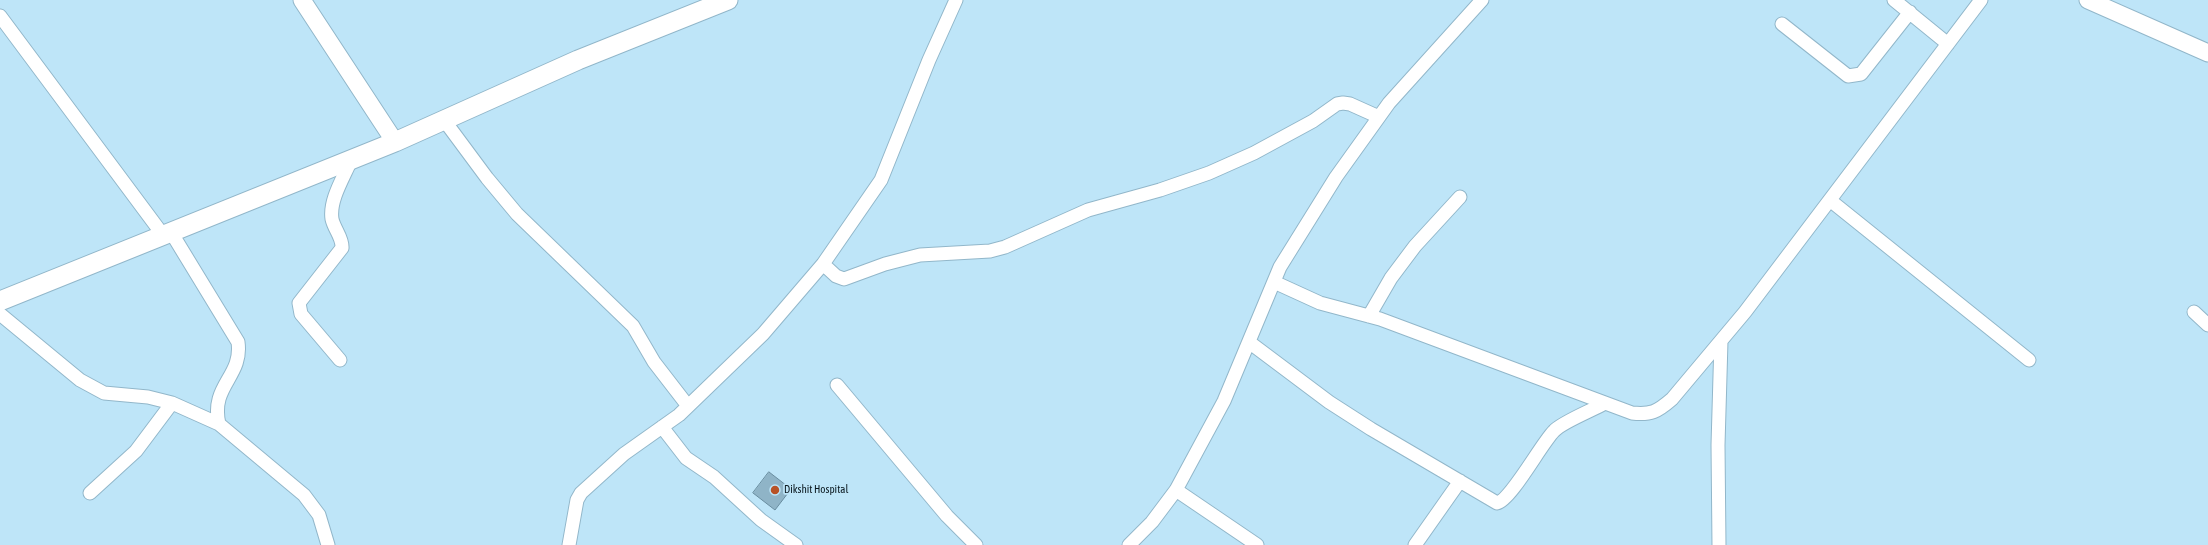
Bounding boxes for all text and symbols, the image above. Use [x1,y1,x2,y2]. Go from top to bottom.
place label: Dikshit Hospital [784,483,848,497]
marker: Dikshit Hospital [769,484,781,496]

